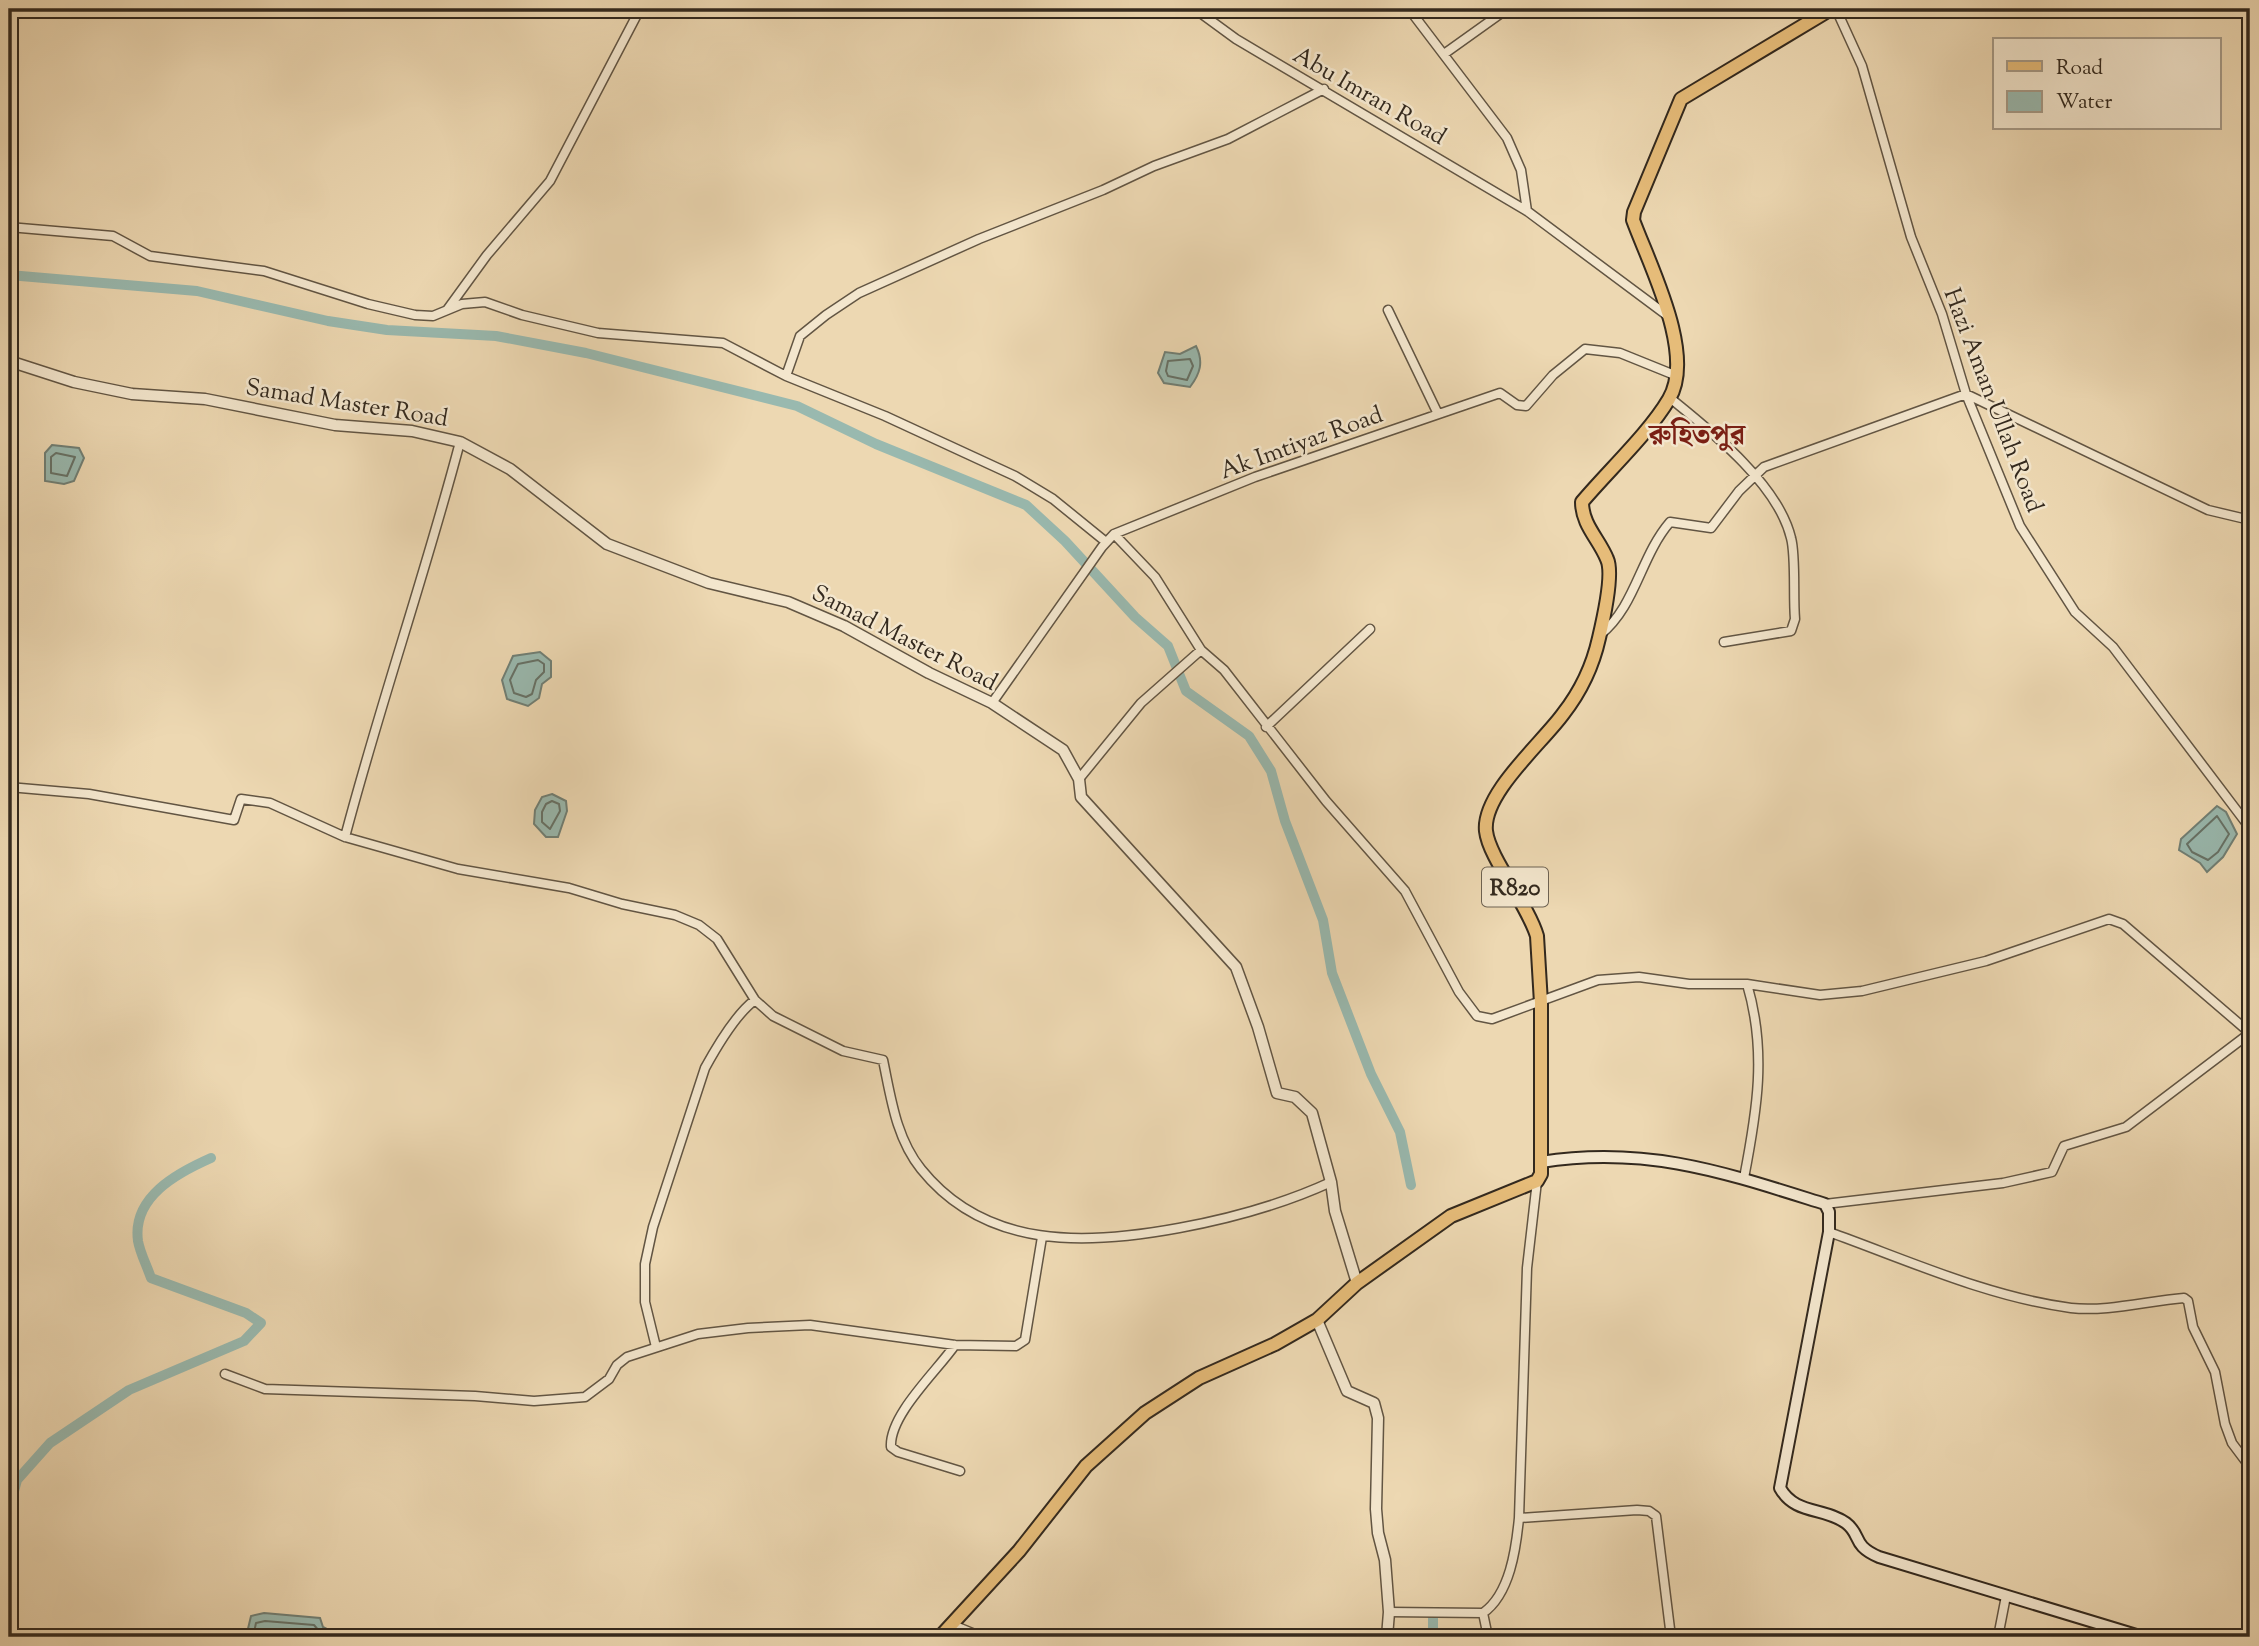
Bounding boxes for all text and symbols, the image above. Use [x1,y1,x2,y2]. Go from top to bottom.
legend [1993,38,2220,130]
street label: Abu Imran Road [1286,39,1452,155]
text: Road [2056,54,2103,84]
text: Water [2056,88,2113,118]
street label: Hazi Aman Ullah Road [1934,284,2051,518]
street label: Samad Master Road [243,371,451,437]
street label: Ak Imtiyaz Road [1215,398,1388,489]
district label: রুহিতপুর [1648,417,1747,457]
street label: Samad Master Road [805,577,1003,701]
road number: R820 [1482,867,1548,906]

